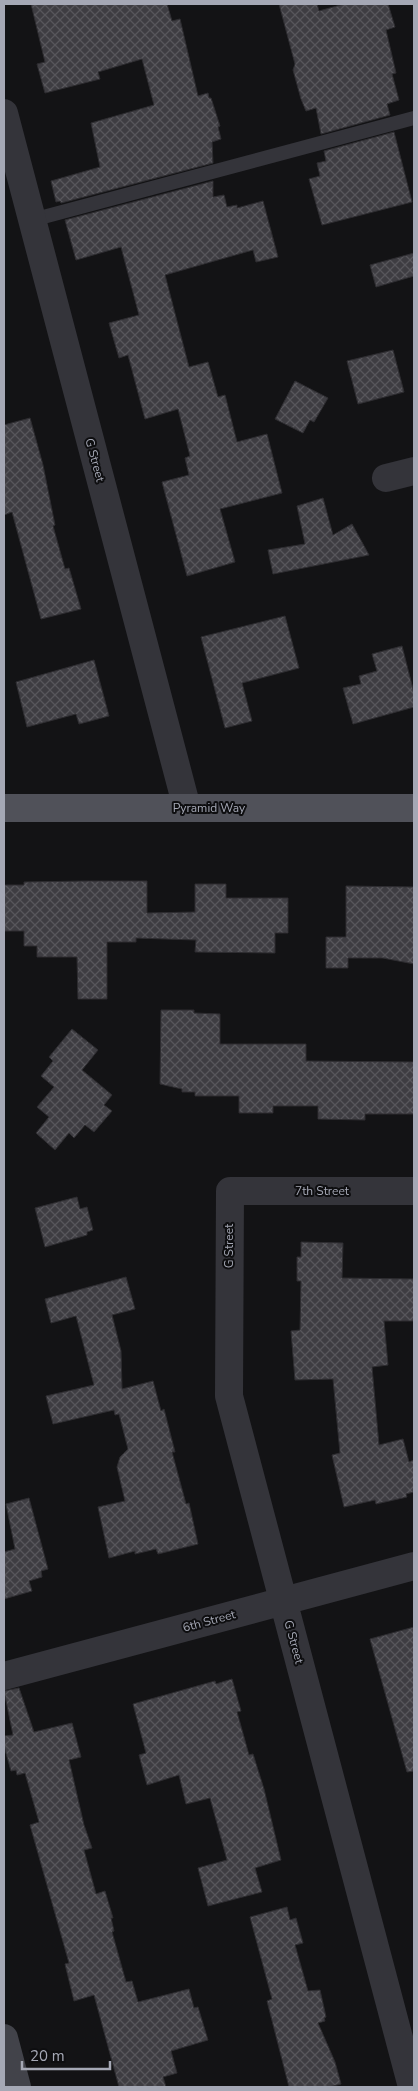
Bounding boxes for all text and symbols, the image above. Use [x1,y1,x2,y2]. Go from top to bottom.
street label: G Street [82,436,109,484]
street label: Pyramid Way [173,800,246,816]
street label: 7th Street [295,1183,350,1199]
street label: G Street [221,1223,237,1268]
street label: 6th Street [181,1606,238,1636]
street label: G Street [281,1618,308,1666]
scale bar [22,2038,110,2070]
text: 20 m [30,2046,65,2066]

